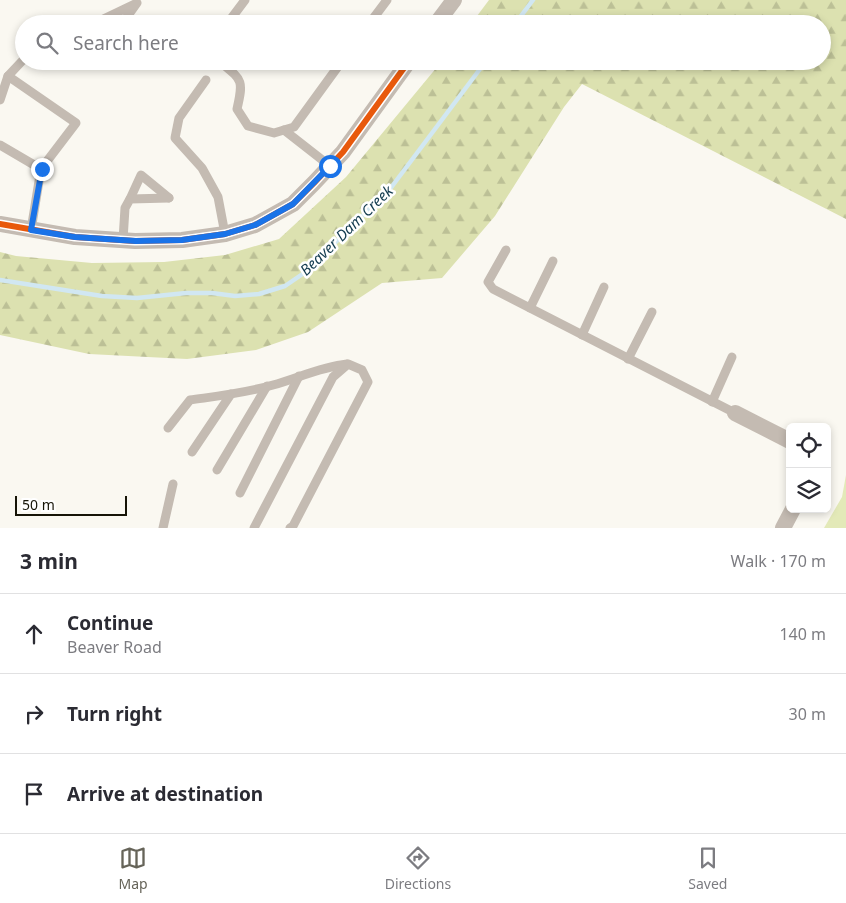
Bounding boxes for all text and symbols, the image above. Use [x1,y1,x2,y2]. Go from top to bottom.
search box [15,15,831,70]
icon: search [33,29,61,57]
text: Search here [73,30,179,56]
route start [319,155,342,178]
route end [31,158,54,181]
water label: Beaver Dam Creek [295,180,397,279]
map controls [786,423,831,513]
button: locate [786,423,831,468]
button: layers [786,468,831,513]
scale bar [15,493,128,516]
text: 50 m [22,495,55,514]
text: 3 min [20,547,78,575]
text: Walk · 170 m [731,550,826,572]
text: Continue [67,610,153,636]
icon: ahead [20,620,48,648]
text: 140 m [779,623,826,645]
text: Beaver Road [67,636,162,658]
icon: right [20,700,48,728]
text: Turn right [67,701,162,727]
text: 30 m [789,703,826,725]
icon: arrive [20,780,48,808]
text: Arrive at destination [67,781,263,807]
tab: Map [119,844,148,893]
tab: Directions [385,844,451,893]
tab: Saved [688,844,727,893]

